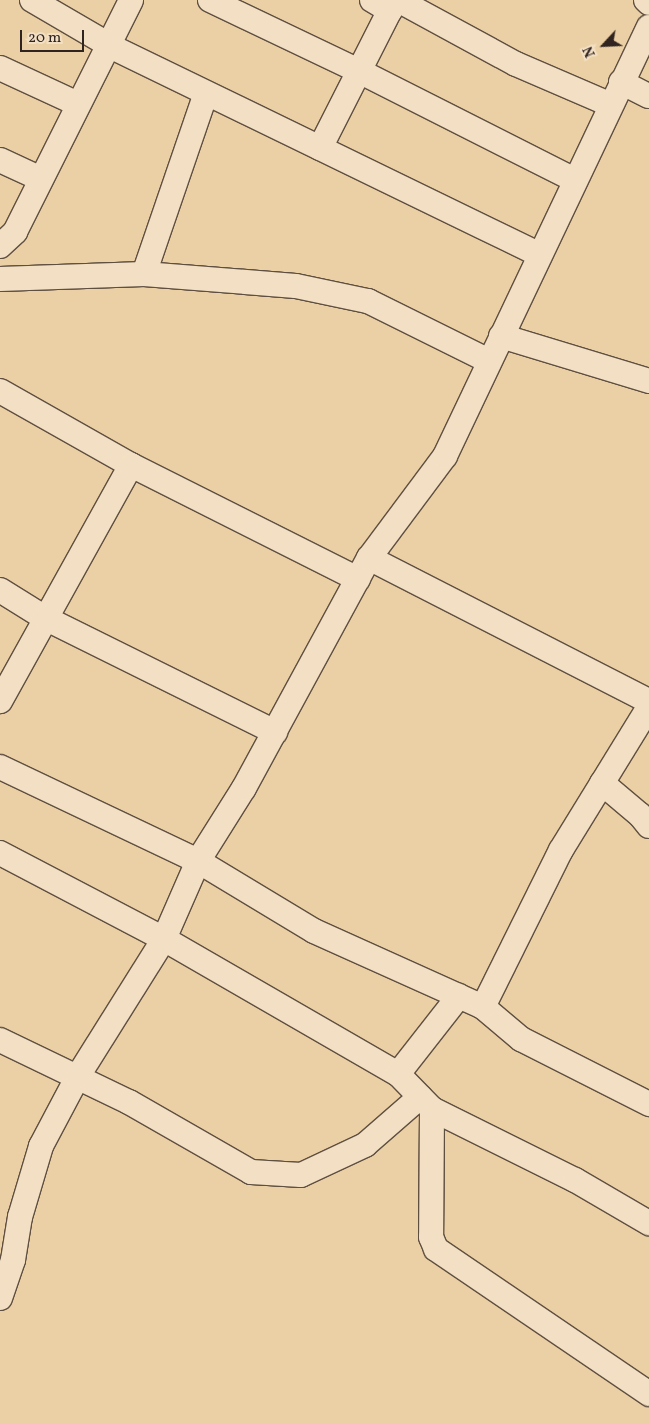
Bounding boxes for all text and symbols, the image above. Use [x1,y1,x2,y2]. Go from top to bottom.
scale bar [22,20,86,52]
north arrow [579,20,629,70]
text: 20 m [28,28,61,49]
text: N [579,43,601,60]

